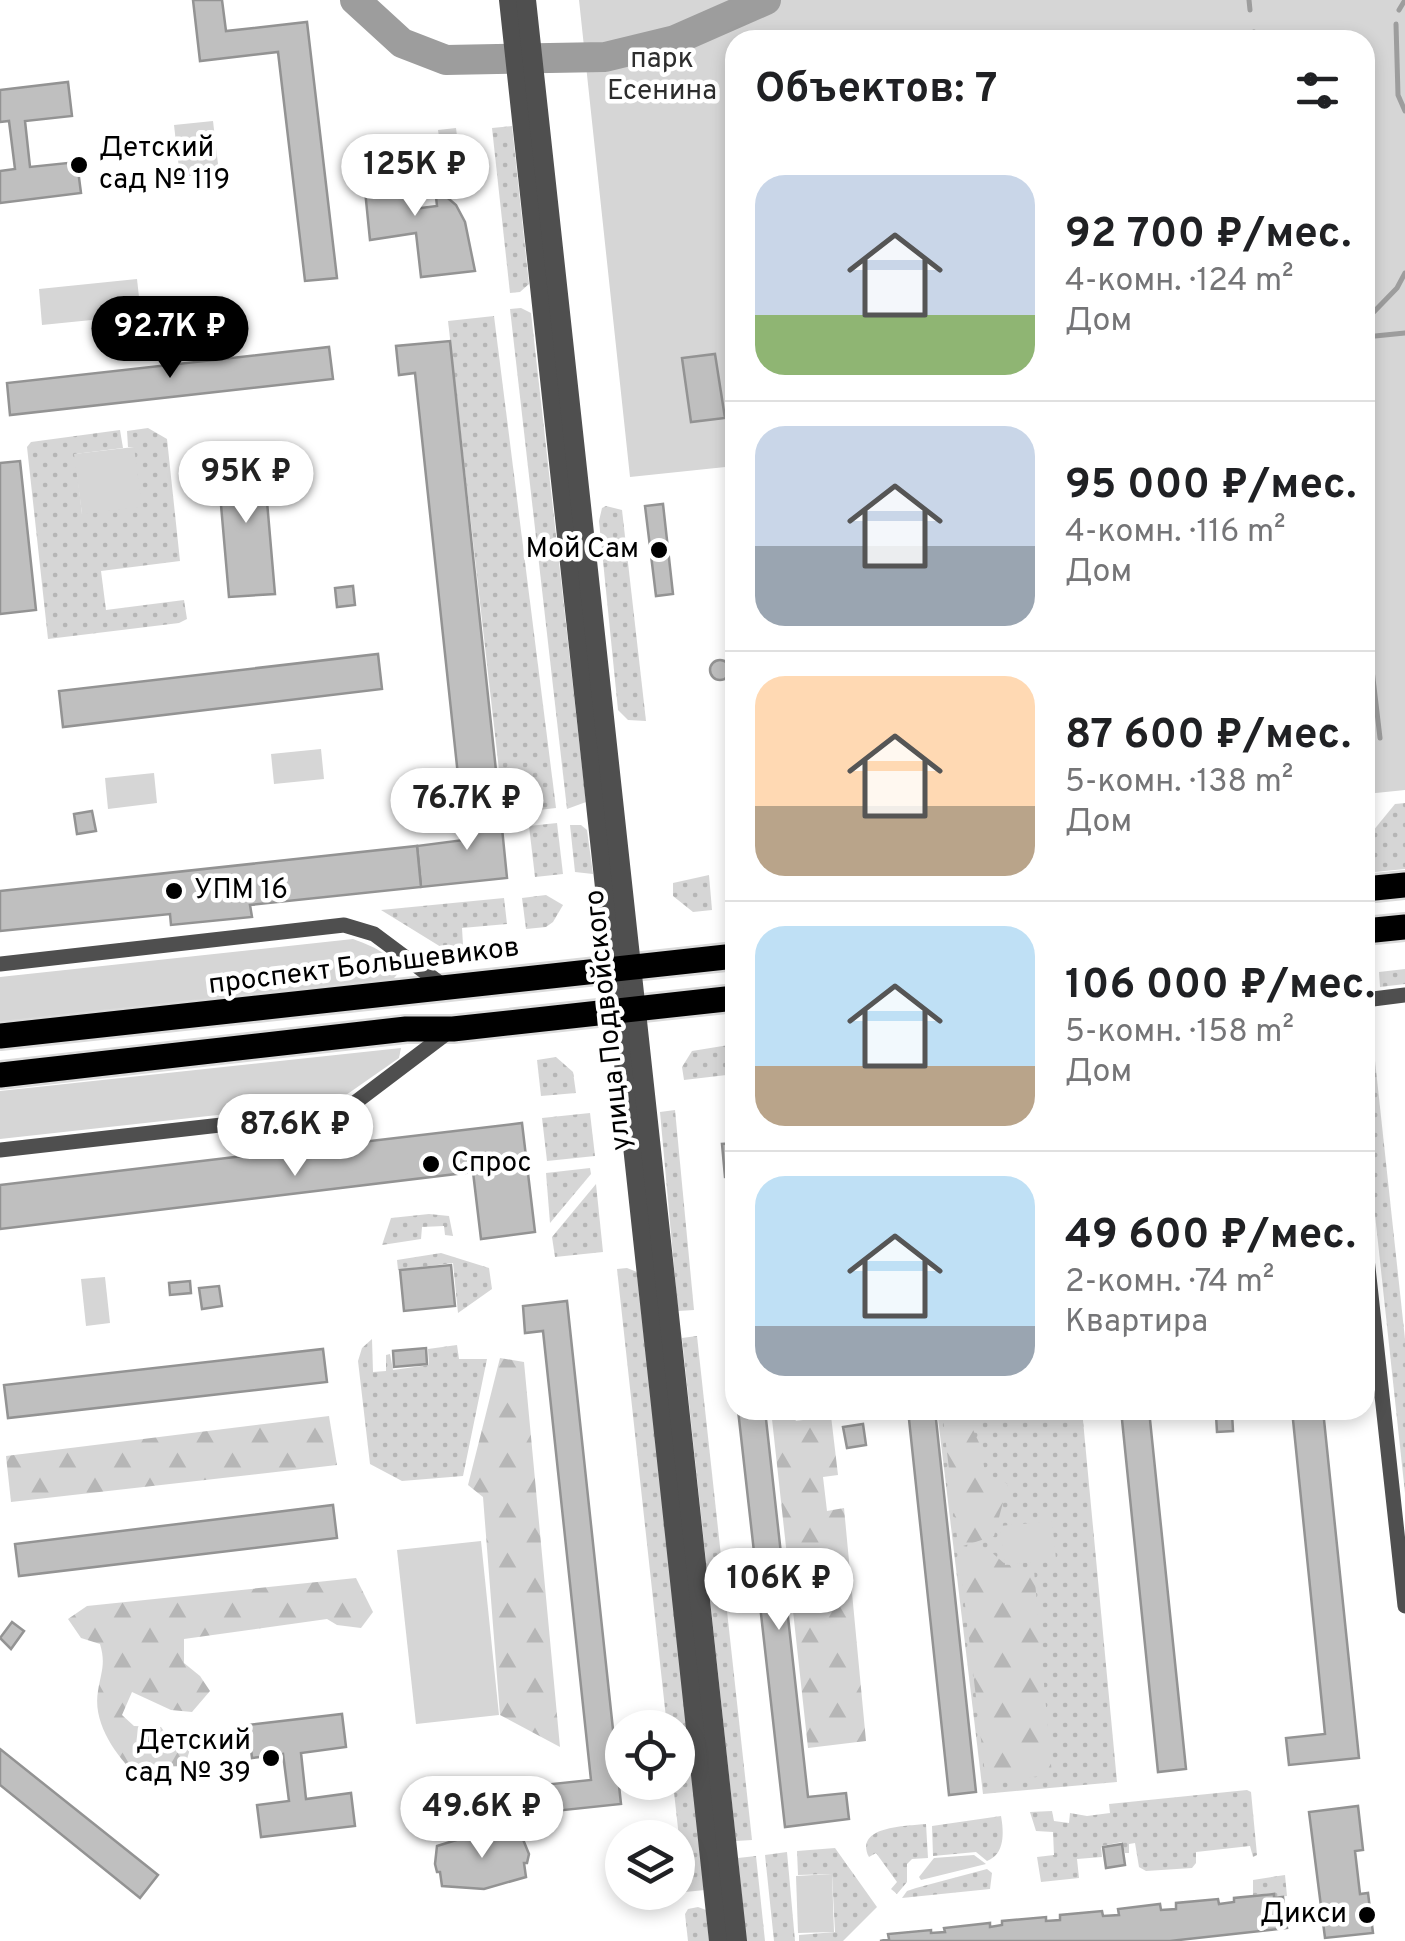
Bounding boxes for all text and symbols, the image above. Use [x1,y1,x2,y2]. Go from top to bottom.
park label: парк Есенина [607,42,717,110]
icon: filters [1290,63,1345,118]
text: Объектов: 7 [755,64,998,117]
place label: Детский сад № 119 [99,131,230,199]
pin: 125K ₽ [334,134,496,219]
text: 125K ₽ [363,146,467,186]
marker: Детский сад № 119 [68,154,90,176]
text: 92 700 ₽/мес. [1065,209,1352,262]
icon: home [835,215,955,335]
text: 4-комн. · 124 m² [1065,262,1294,302]
pin: 92.7K ₽ [78,296,262,381]
text: Дом [1065,302,1132,342]
text: 92.7K ₽ [113,308,227,348]
pin: 95K ₽ [176,441,316,526]
text: 95K ₽ [201,453,291,493]
text: 95 000 ₽/мес. [1065,460,1357,513]
icon: home [835,466,955,586]
text: 4-комн. · 116 m² [1065,513,1286,553]
place label: Мой Сам [526,532,639,568]
marker: Мой Сам [648,539,670,561]
text: Дом [1065,553,1132,593]
text: 87 600 ₽/мес. [1065,710,1351,763]
icon: home [835,716,955,836]
text: 5-комн. · 138 m² [1065,763,1293,803]
pin: 76.7K ₽ [375,768,559,853]
text: 76.7K ₽ [412,780,522,820]
text: Дом [1065,803,1132,843]
place label: УПМ 16 [194,873,288,909]
marker: УПМ 16 [163,880,185,902]
street label: улица Подвойского [577,888,641,1152]
street label: проспект Большевиков [207,930,521,1004]
text: 106 000 ₽/мес. [1065,960,1375,1013]
icon: home [835,966,955,1086]
text: 5-комн. · 158 m² [1065,1013,1294,1053]
text: Дом [1065,1053,1132,1093]
pin: 87.6K ₽ [203,1094,387,1179]
text: 87.6K ₽ [239,1106,351,1146]
place label: Спрос [451,1146,531,1182]
marker: Спрос [420,1153,442,1175]
text: 49 600 ₽/мес. [1065,1210,1356,1263]
icon: home [835,1216,955,1336]
text: 2-комн. · 74 m² [1065,1263,1274,1303]
text: Квартира [1065,1303,1208,1343]
pin: 106K ₽ [698,1548,860,1633]
text: 106K ₽ [726,1560,832,1600]
map controls [605,1710,695,1910]
button: locate [605,1710,695,1800]
place label: Детский сад № 39 [124,1724,251,1792]
marker: Детский сад № 39 [260,1747,282,1769]
pin: 49.6K ₽ [390,1776,574,1861]
text: 49.6K ₽ [422,1788,542,1828]
button: layers [605,1820,695,1910]
place label: Дикси [1260,1897,1347,1933]
marker: Дикси [1356,1904,1378,1926]

